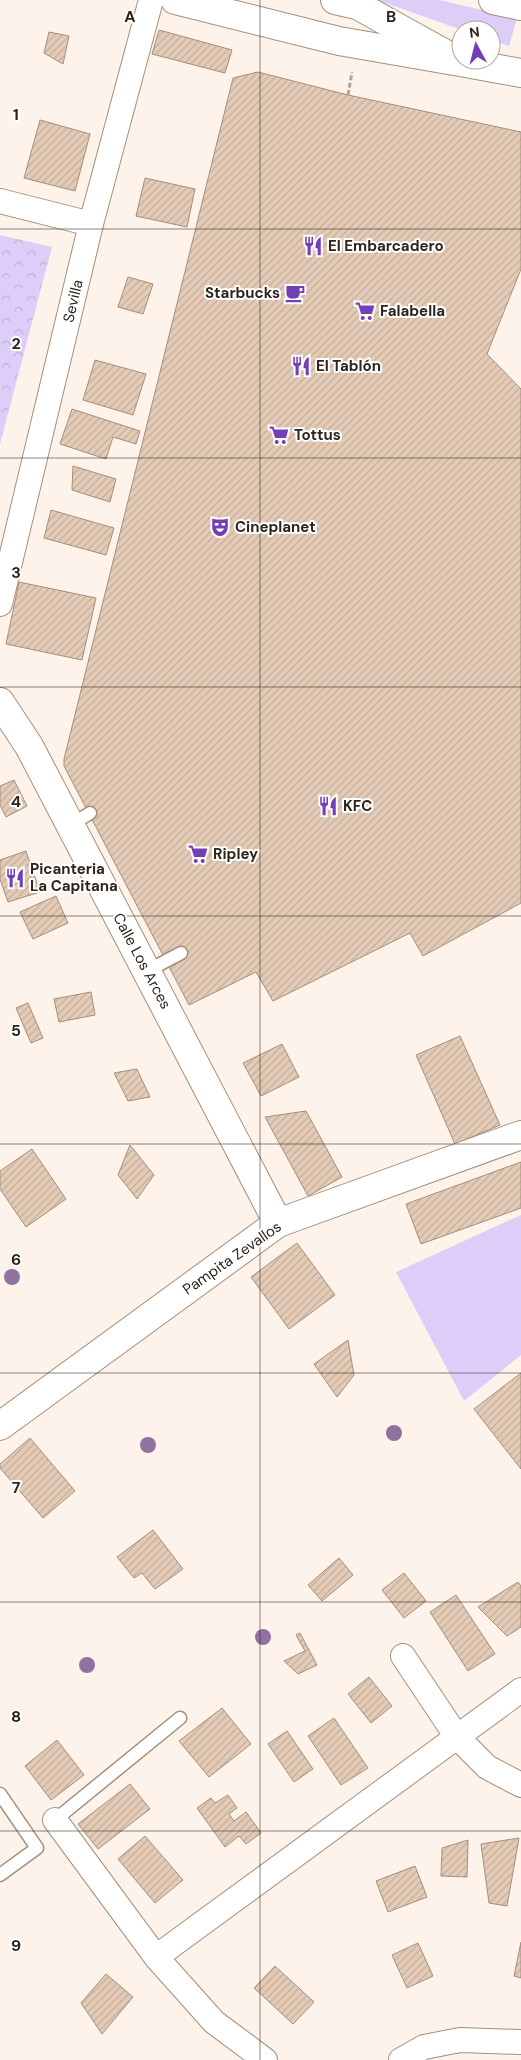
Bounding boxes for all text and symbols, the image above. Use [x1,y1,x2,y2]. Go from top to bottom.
text: A [124,6,136,27]
text: B [386,6,396,27]
north arrow [451,20,501,70]
text: N [468,23,481,42]
text: 1 [13,104,19,125]
restaurant icon: El Embarcadero [302,235,324,257]
place label: El Embarcadero [328,236,444,256]
street label: Sevilla [58,278,88,324]
cafe icon: Starbucks [284,282,306,304]
place label: Starbucks [205,283,280,303]
supermarket icon: Falabella [354,300,376,322]
place label: Falabella [380,301,445,321]
text: 2 [11,333,21,354]
restaurant icon: El Tablón [290,355,312,377]
place label: El Tablón [316,356,381,376]
supermarket icon: Tottus [268,424,290,446]
place label: Tottus [294,425,341,445]
theatre icon: Cineplanet [209,516,231,538]
place label: Cineplanet [235,517,316,537]
text: 3 [11,562,21,583]
text: 4 [11,791,21,812]
restaurant icon: KFC [317,795,339,817]
place label: KFC [343,796,372,816]
supermarket icon: Ripley [187,843,209,865]
place label: Ripley [213,844,258,864]
place label: Picanteria La Capitana [30,859,118,896]
restaurant icon: Picanteria La Capitana [4,867,26,889]
street label: Calle Los Arces [108,910,176,1012]
text: 5 [11,1020,21,1041]
street label: Pampita Zevallos [179,1217,285,1299]
text: 6 [11,1249,21,1270]
text: 7 [12,1477,21,1498]
text: 8 [11,1706,21,1727]
text: 9 [11,1935,21,1956]

